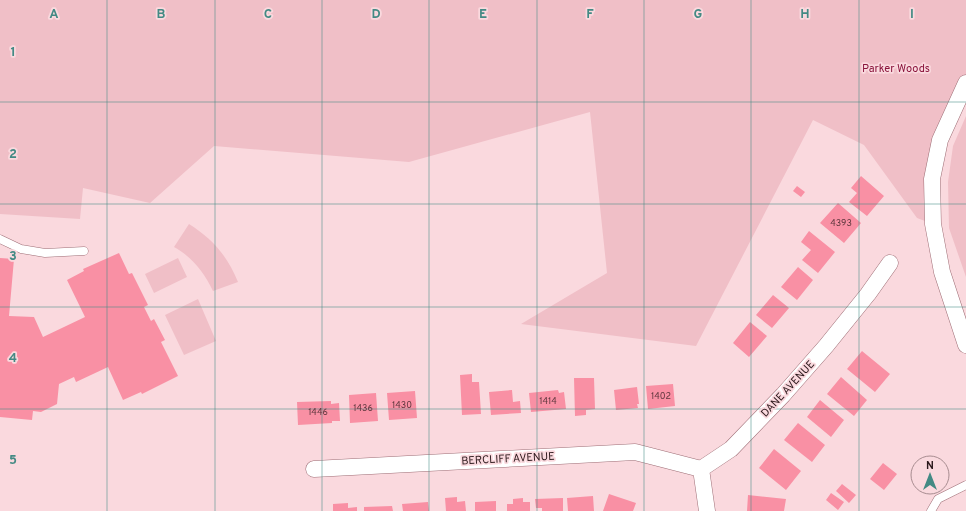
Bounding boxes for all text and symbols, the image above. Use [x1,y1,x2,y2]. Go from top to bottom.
text: A [49,7,59,23]
text: B [157,7,166,23]
text: C [264,7,272,23]
text: D [371,7,381,23]
text: E [479,7,487,23]
text: F [586,7,594,23]
text: G [694,7,703,23]
text: H [800,7,810,23]
text: I [910,7,914,23]
text: 1 [10,45,16,61]
park label: Parker Woods [862,62,930,76]
text: 2 [9,147,17,163]
house number: 4393 [830,218,852,229]
text: 3 [9,249,17,265]
text: 4 [9,351,17,367]
street label: DANE AVENUE [758,358,818,420]
house number: 1402 [651,391,671,402]
house number: 1414 [539,396,557,407]
house number: 1430 [392,400,412,411]
house number: 1436 [353,403,373,414]
house number: 1446 [308,407,328,418]
street label: BERCLIFF AVENUE [461,450,555,468]
text: 5 [9,453,17,469]
north arrow [910,455,950,495]
text: N [926,459,934,473]

